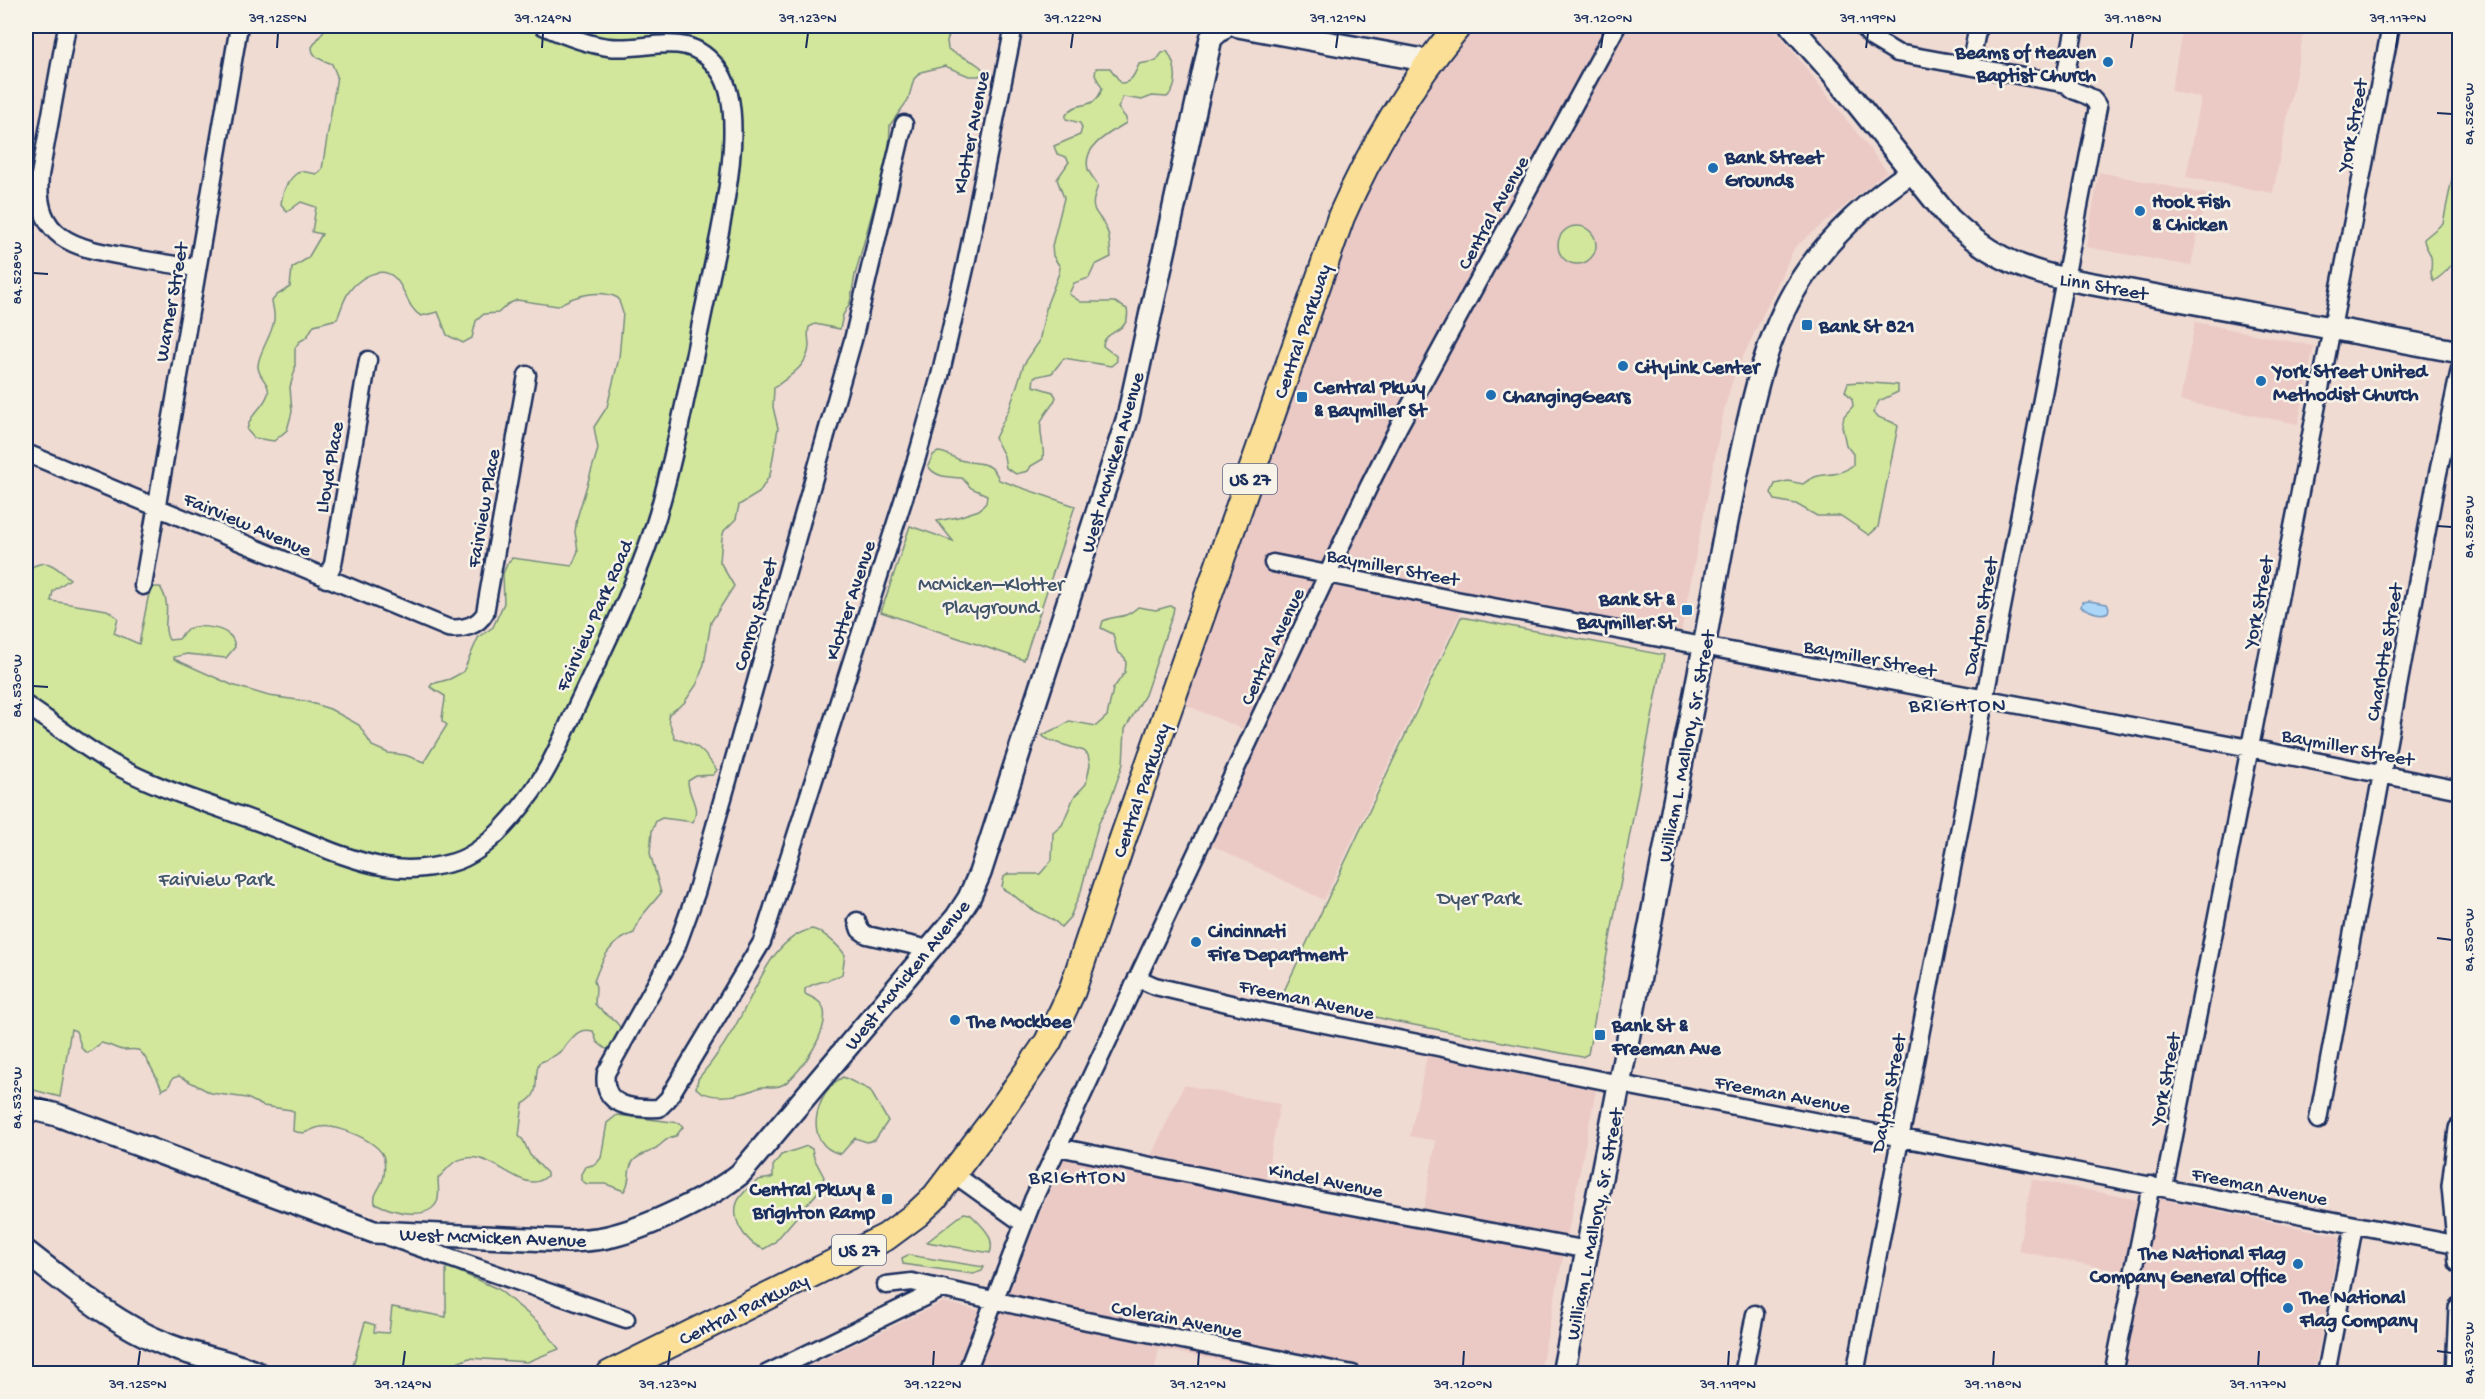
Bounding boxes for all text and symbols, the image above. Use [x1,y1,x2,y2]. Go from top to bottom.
text: 39.125°N [248,10,307,28]
text: 39.124°N [513,10,572,28]
text: 39.123°N [778,10,837,28]
text: 39.122°N [1043,10,1102,28]
text: 39.121°N [1309,10,1366,28]
text: 39.120°N [1573,10,1632,28]
text: 39.119°N [1839,10,1896,28]
text: 39.118°N [2104,10,2162,28]
text: 39.117°N [2369,10,2426,28]
place label: Beams of Heaven Baptist Church [1954,43,2096,89]
marker: Beams of Heaven Baptist Church [2101,55,2115,69]
street label: Klotter Avenue [950,69,997,196]
street label: York Street [2334,76,2375,176]
text: 84.526°W [2461,83,2479,145]
place label: Bank Street Grounds [1724,148,1825,194]
street label: Central Avenue [1454,152,1536,275]
marker: Bank Street Grounds [1706,161,1720,175]
place label: Hook Fish & Chicken [2152,192,2231,238]
marker: Hook Fish & Chicken [2133,204,2147,218]
street label: Warner Street [152,240,196,364]
text: 84.528°W [9,241,27,305]
street label: Central Parkway [1271,262,1338,402]
street label: Linn Street [2058,269,2151,308]
place label: Bank St 821 [1818,317,1915,340]
marker: Bank St 821 [1800,318,1814,332]
place label: CityLink Center [1634,358,1761,381]
marker: CityLink Center [1616,359,1630,373]
place label: York Street United Methodist Church [2271,362,2429,408]
street label: West McMicken Avenue [1078,369,1151,556]
marker: York Street United Methodist Church [2254,374,2268,388]
place label: Central Pkwy & Baymiller St [1313,378,1428,424]
place label: ChangingGears [1502,387,1632,410]
marker: ChangingGears [1484,388,1498,402]
marker: Central Pkwy & Baymiller St [1295,390,1309,404]
street label: Lloyd Place [312,420,351,515]
street label: Fairview Place [464,447,507,571]
road number: US 27 [1223,464,1277,494]
street label: Fairview Avenue [178,489,315,564]
text: 84.528°W [2461,495,2479,559]
street label: Fairview Park Road [552,535,641,696]
street label: Klotter Avenue [822,538,883,664]
street label: Baymiller Street [1323,545,1462,594]
street label: York Street [2240,553,2281,653]
street label: Conroy Street [730,554,785,674]
street label: Dayton Street [1959,554,2006,680]
park label: McMicken–Klotter Playground [918,575,1066,621]
street label: Charlotte Street [2363,580,2410,723]
street label: Central Avenue [1237,585,1312,710]
place label: Bank St & Baymiller St [1576,590,1677,636]
marker: Bank St & Baymiller St [1680,603,1694,617]
street label: William L. Mallory, Sr. Street [1655,627,1723,865]
street label: Baymiller Street [1800,636,1939,685]
text: 84.530°W [9,654,27,718]
district label: BRIGHTON [1908,695,2007,720]
street label: Central Parkway [1110,721,1177,861]
street label: Baymiller Street [2278,725,2417,774]
park label: Fairview Park [158,870,275,893]
park label: Dyer Park [1435,889,1523,912]
street label: West McMicken Avenue [841,896,977,1056]
text: 84.530°W [2461,908,2479,972]
place label: Cincinnati Fire Department [1207,922,1348,968]
marker: Cincinnati Fire Department [1189,935,1203,949]
street label: Freeman Avenue [1236,976,1377,1027]
place label: The Mockbee [965,1012,1072,1035]
marker: The Mockbee [948,1013,962,1027]
place label: Bank St & Freeman Ave [1611,1016,1721,1062]
marker: Bank St & Freeman Ave [1593,1028,1607,1042]
street label: York Street [2147,1030,2188,1130]
street label: Dayton Street [1867,1031,1914,1157]
text: 84.532°W [9,1066,27,1129]
street label: Freeman Avenue [1712,1072,1853,1121]
street label: William L. Mallory, Sr. Street [1563,1105,1631,1343]
street label: Kindel Avenue [1266,1160,1385,1205]
street label: Freeman Avenue [2189,1164,2330,1213]
district label: BRIGHTON [1028,1167,1127,1192]
place label: Central Pkwy & Brighton Ramp [749,1180,876,1226]
marker: Central Pkwy & Brighton Ramp [880,1192,894,1206]
street label: West McMicken Avenue [399,1225,587,1254]
road number: US 27 [832,1235,886,1265]
place label: The National Flag Company General Office [2089,1244,2287,1290]
marker: The National Flag Company General Office [2291,1257,2305,1271]
street label: Central Parkway [676,1270,813,1352]
place label: The National Flag Company [2298,1288,2418,1334]
street label: Colerain Avenue [1109,1297,1244,1346]
marker: The National Flag Company [2281,1301,2295,1315]
text: 84.532°W [2461,1321,2479,1384]
text: 39.125°N [108,1376,167,1394]
text: 39.124°N [373,1376,432,1394]
text: 39.123°N [638,1376,697,1394]
text: 39.122°N [903,1376,962,1394]
text: 39.121°N [1169,1376,1226,1394]
text: 39.120°N [1433,1376,1492,1394]
text: 39.119°N [1699,1376,1756,1394]
text: 39.118°N [1964,1376,2022,1394]
text: 39.117°N [2229,1376,2286,1394]

